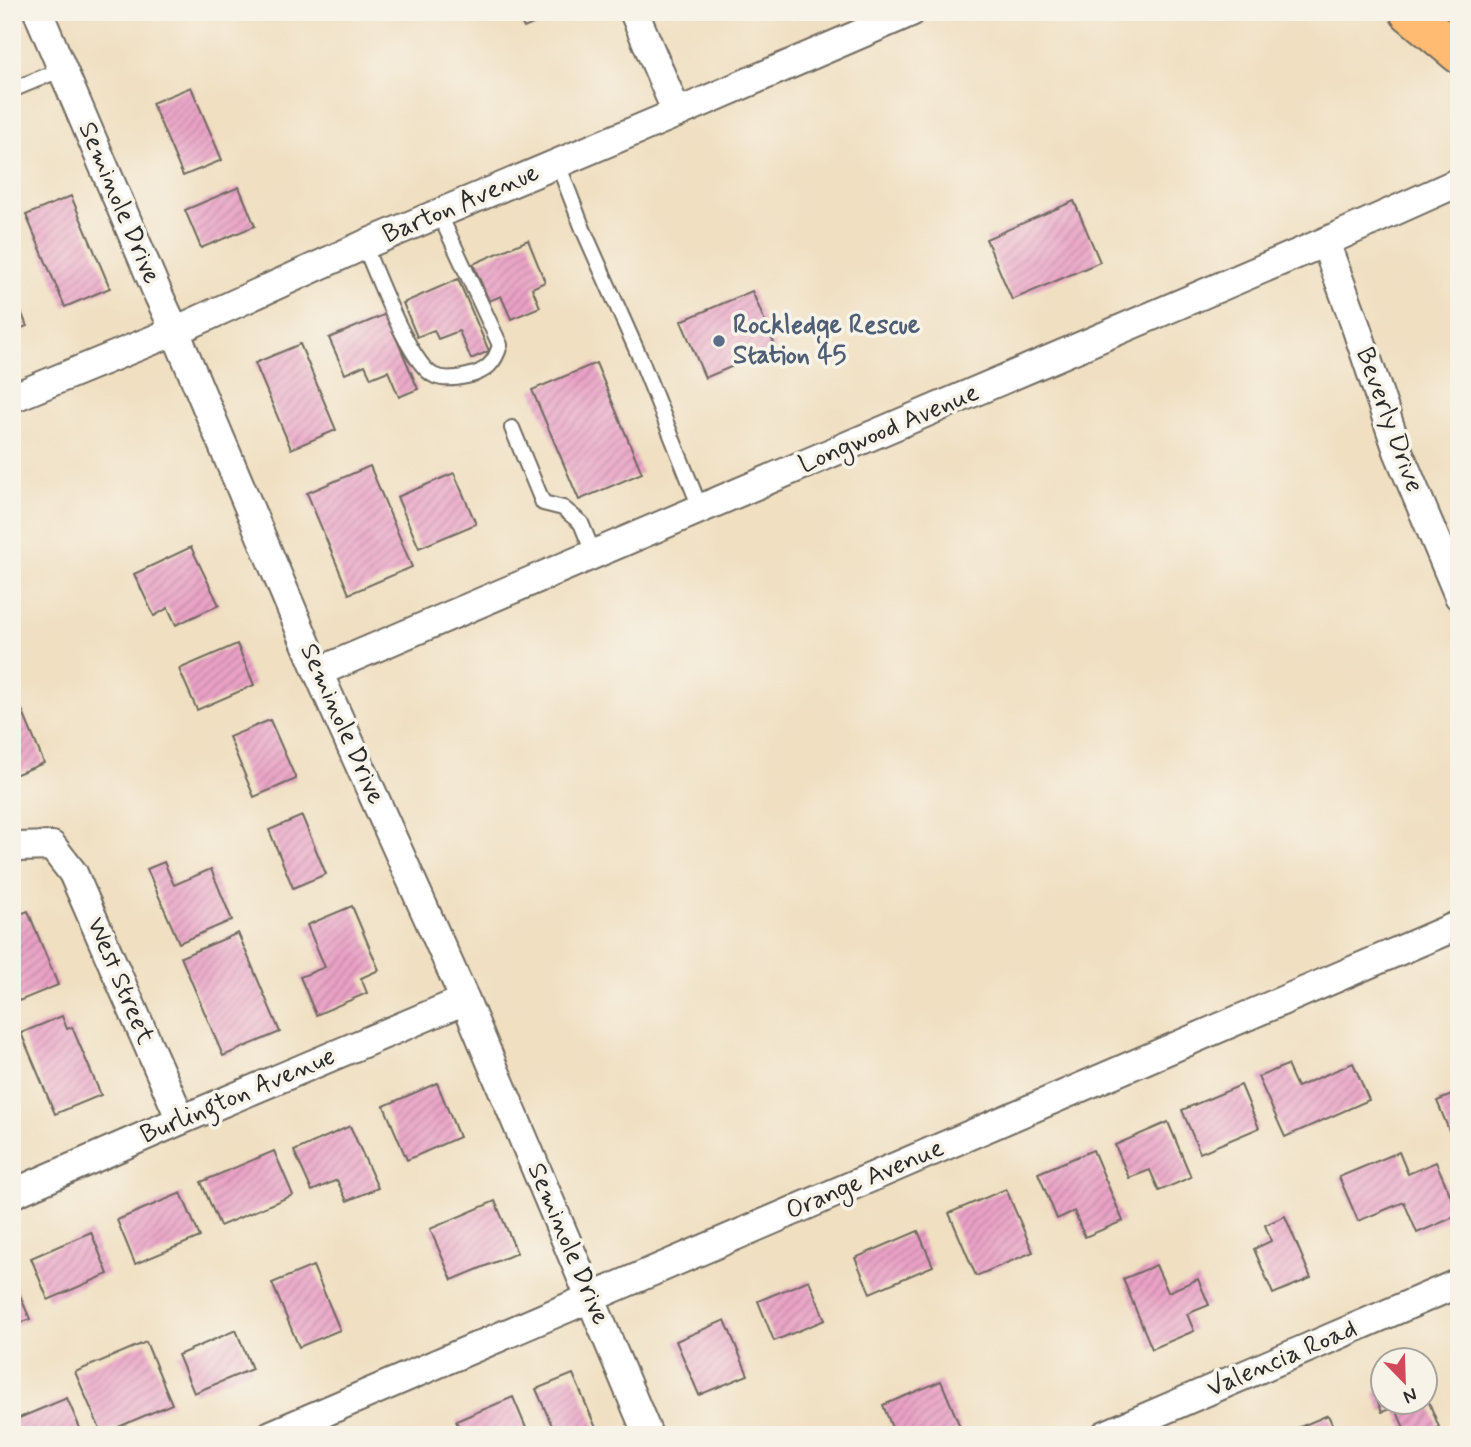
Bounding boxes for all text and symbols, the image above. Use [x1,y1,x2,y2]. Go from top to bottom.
street label: Seminole Drive [70,117,168,289]
street label: Barton Avenue [378,156,544,252]
place label: Rockledge Rescue Station 45 [733,309,920,373]
marker: Rockledge Rescue Station 45 [711,333,727,349]
street label: Beverly Drive [1347,343,1431,497]
street label: Longwood Avenue [794,376,985,484]
street label: Seminole Drive [291,638,393,810]
street label: West Street [78,912,162,1050]
street label: Burlington Avenue [135,1040,342,1155]
street label: Orange Avenue [781,1131,950,1230]
street label: Seminole Drive [519,1158,617,1330]
street label: Valencia Road [1202,1312,1362,1406]
north arrow [1370,1346,1440,1416]
text: N [1399,1381,1421,1409]

